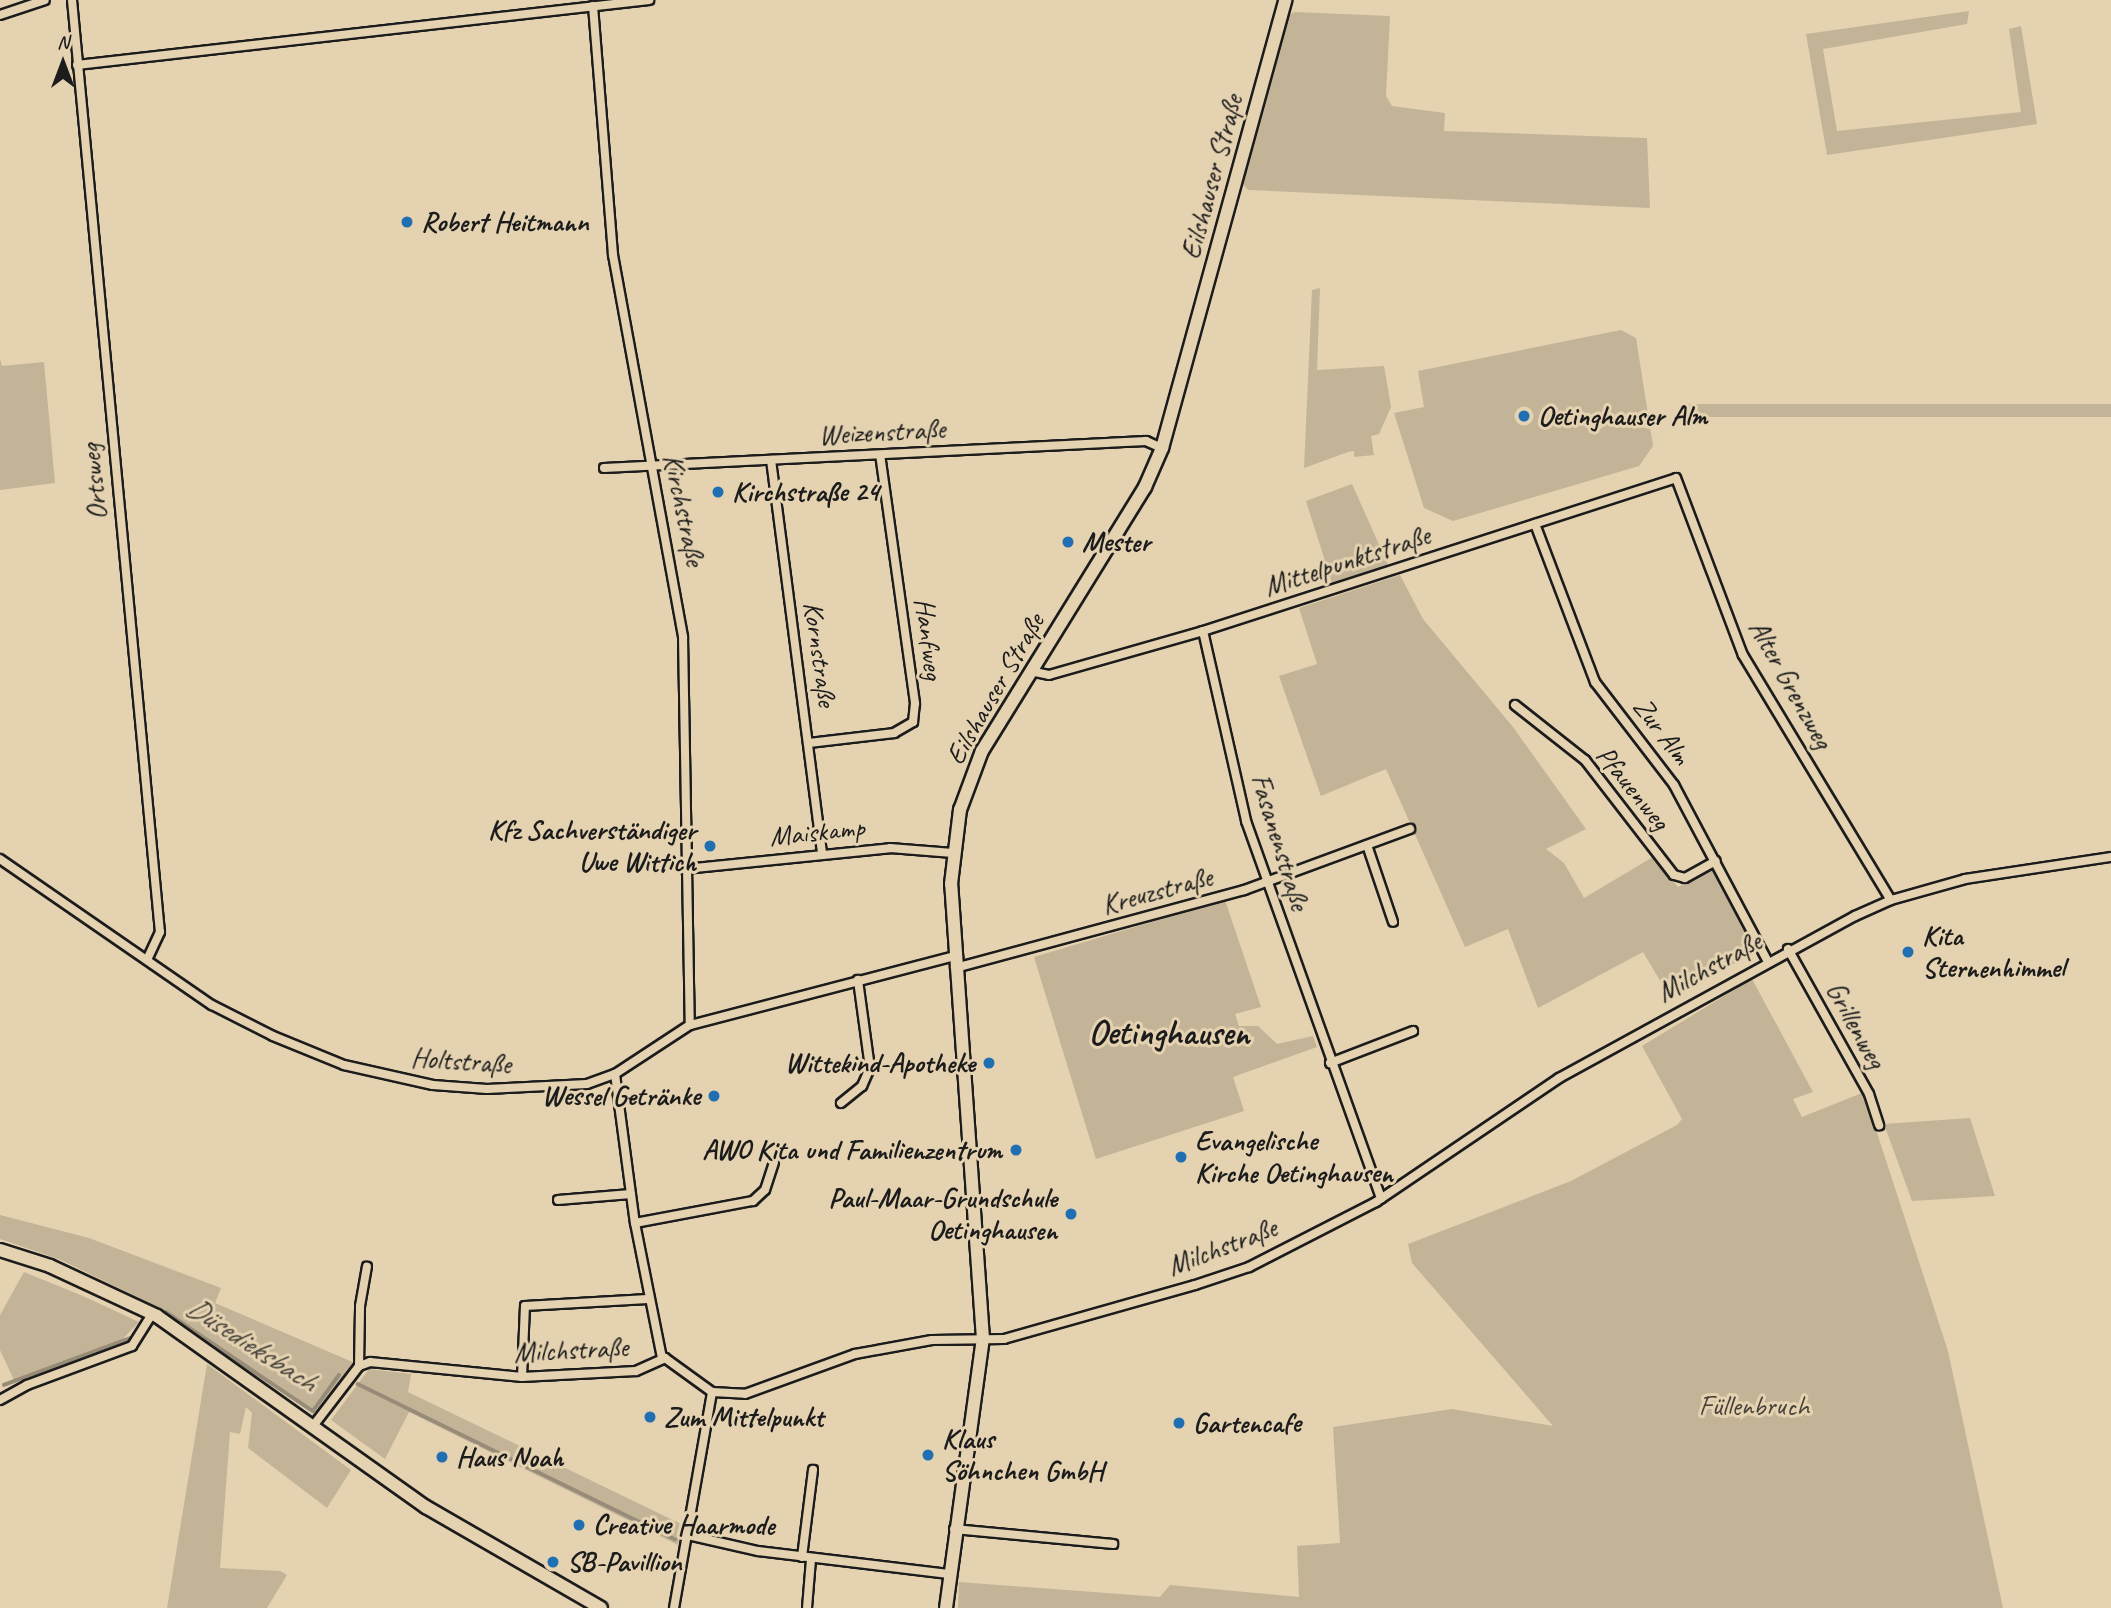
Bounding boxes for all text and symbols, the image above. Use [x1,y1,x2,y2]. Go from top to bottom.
north arrow [28,28,98,98]
text: N [57,30,69,54]
street label: Eilshauser Straße [1174,90,1250,264]
place label: Robert Heitmann [421,205,589,239]
marker: Robert Heitmann [399,214,415,230]
place label: Oetinghauser Alm [1538,399,1707,433]
marker: Oetinghauser Alm [1516,408,1532,424]
street label: Weizenstraße [818,412,946,452]
street label: Ortsweg [73,442,115,522]
street label: Kirchstraße [656,451,712,569]
place label: Kirchstraße 24 [732,475,879,509]
marker: Kirchstraße 24 [710,484,726,500]
street label: Mittelpunktstraße [1260,518,1434,604]
place label: Mester [1082,525,1150,559]
marker: Mester [1060,534,1076,550]
street label: Hanfweg [907,596,951,682]
street label: Kornstraße [796,599,844,709]
street label: Eilshauser Straße [938,607,1052,771]
street label: Alter Grenzweg [1742,614,1840,754]
street label: Zur Alm [1625,690,1699,772]
street label: Pfauenweg [1589,739,1677,837]
street label: Fasanenstraße [1243,770,1317,914]
street label: Maiskamp [768,810,866,854]
place label: Kfz Sachverständiger Uwe Wittich [489,813,696,879]
marker: Kfz Sachverständiger Uwe Wittich [702,838,718,854]
street label: Kreuzstraße [1098,860,1216,922]
place label: Kita Sternenhimmel [1922,919,2065,985]
street label: Milchstraße [1651,925,1767,1009]
marker: Kita Sternenhimmel [1900,944,1916,960]
street label: Grillenweg [1819,976,1893,1074]
district label: Oetinghausen [1089,1012,1249,1054]
street label: Holtstraße [410,1041,512,1081]
place label: Wittekind-Apotheke [785,1046,975,1080]
marker: Wittekind-Apotheke [981,1055,997,1071]
place label: Wessel Getränke [542,1079,700,1113]
marker: Wessel Getränke [706,1088,722,1104]
place label: Evangelische Kirche Oetinghausen [1195,1124,1393,1190]
place label: AWO Kita und Familienzentrum [702,1133,1002,1167]
marker: AWO Kita und Familienzentrum [1008,1142,1024,1158]
marker: Evangelische Kirche Oetinghausen [1173,1149,1189,1165]
place label: Paul-Maar-Grundschule Oetinghausen [829,1181,1057,1247]
marker: Paul-Maar-Grundschule Oetinghausen [1063,1206,1079,1222]
street label: Milchstraße [1163,1211,1281,1283]
water label: Düsedieksbach [180,1289,324,1399]
street label: Milchstraße [513,1330,629,1370]
park label: Füllenbruch [1699,1389,1809,1423]
place label: Zum Mittelpunkt [664,1400,823,1434]
place label: Gartencafe [1193,1406,1301,1440]
marker: Zum Mittelpunkt [642,1409,658,1425]
marker: Gartencafe [1171,1415,1187,1431]
place label: Klaus Söhnchen GmbH [942,1422,1103,1488]
place label: Haus Noah [456,1440,564,1474]
marker: Klaus Söhnchen GmbH [920,1447,936,1463]
marker: Haus Noah [434,1449,450,1465]
place label: Creative Haarmode [593,1508,775,1542]
marker: Creative Haarmode [571,1517,587,1533]
place label: SB-Pavillion [567,1545,682,1579]
marker: SB-Pavillion [545,1554,561,1570]

